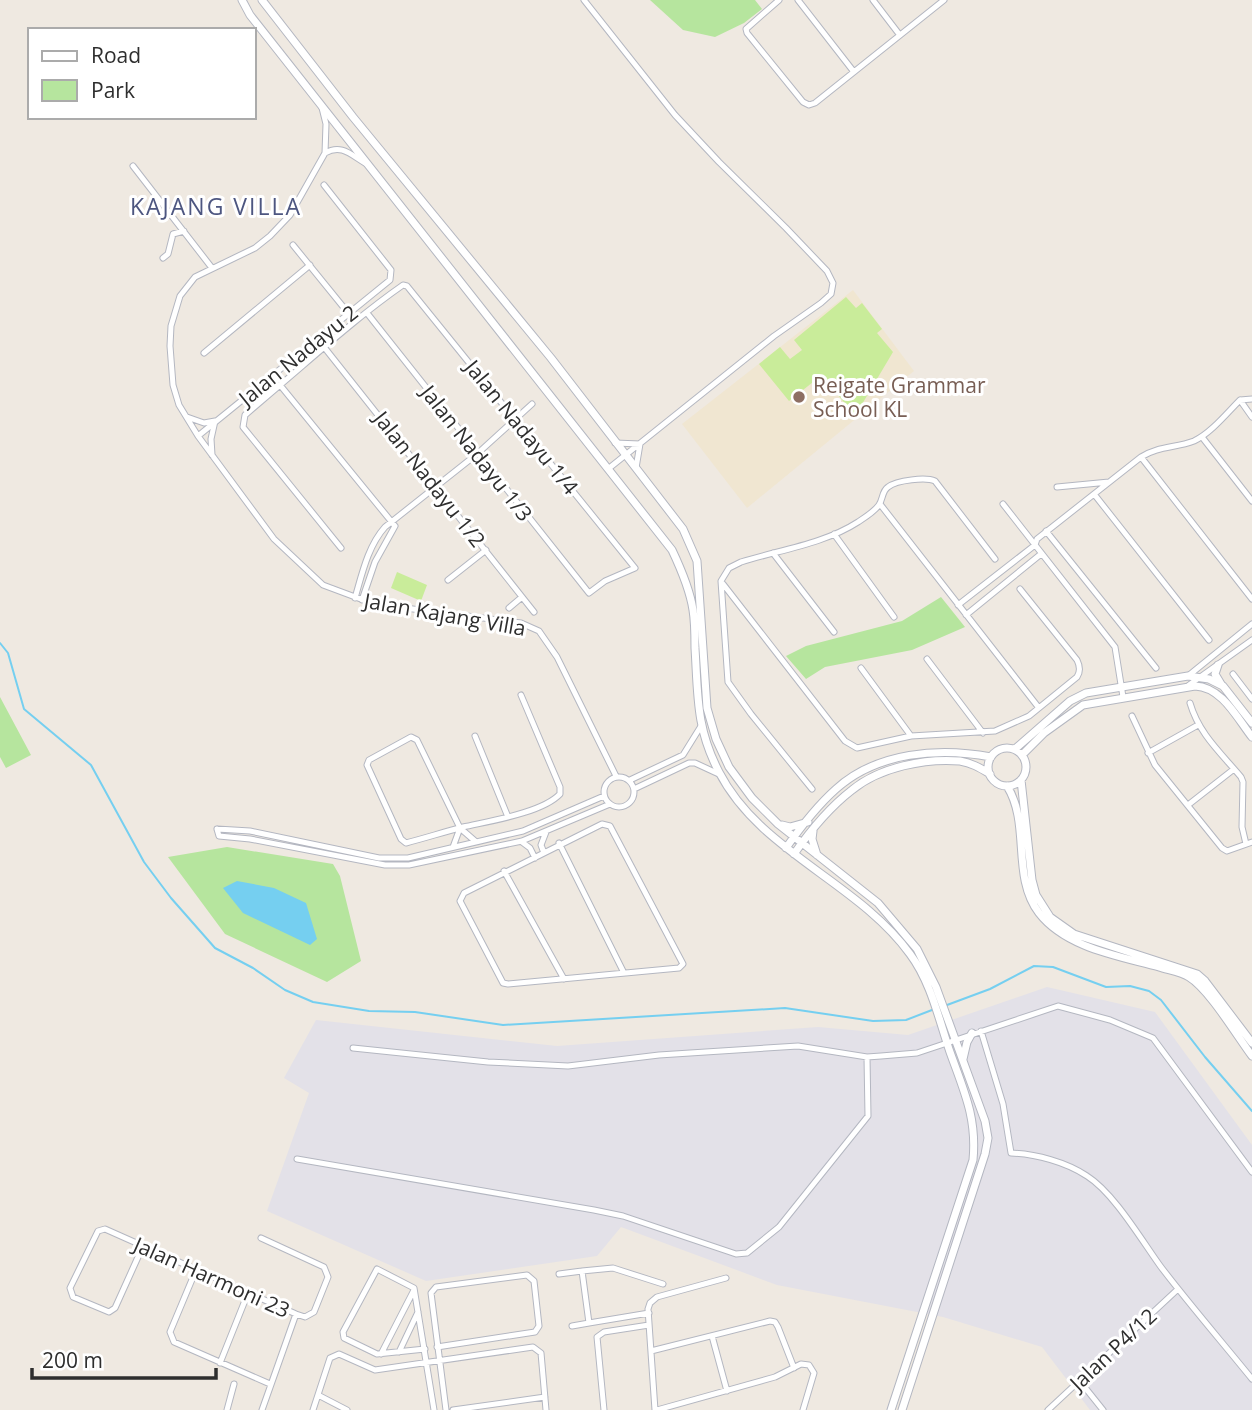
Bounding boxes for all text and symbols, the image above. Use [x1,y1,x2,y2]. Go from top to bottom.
legend [28,28,256,119]
text: Road [91,41,141,69]
text: Park [91,76,135,104]
district label: KAJANG VILLA [130,190,302,222]
street label: Jalan Nadayu 2 [231,298,363,413]
street label: Jalan Nadayu 1/4 [458,352,585,500]
place label: Reigate Grammar School KL [813,371,986,423]
street label: Jalan Nadayu 1/3 [414,378,539,527]
marker: Reigate Grammar School KL [791,389,807,405]
street label: Jalan Nadayu 1/2 [367,404,492,553]
street label: Jalan Kajang Villa [360,586,528,642]
street label: Jalan Harmoni 23 [128,1229,294,1324]
street label: Jalan P4/12 [1062,1302,1162,1398]
scale bar [32,1336,215,1380]
text: 200 m [42,1346,103,1374]

